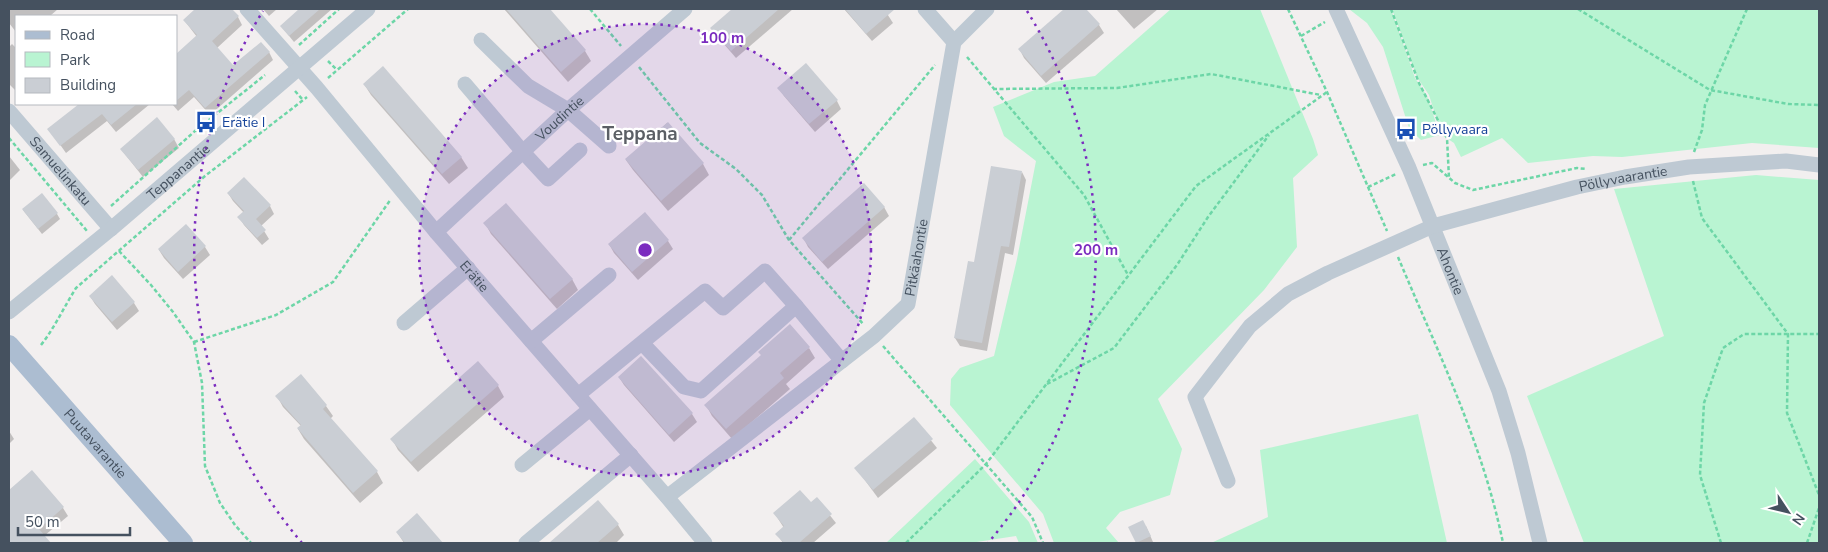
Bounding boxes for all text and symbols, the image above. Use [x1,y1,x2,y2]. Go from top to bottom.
legend [15,15,178,105]
text: Road [60,25,95,45]
text: 100 m [700,28,744,48]
text: Park [60,50,90,70]
text: Building [60,75,116,95]
street label: Voudintie [530,91,588,146]
bus stop icon: Erätie I [193,109,219,135]
place label: Erätie I [222,113,265,132]
bus stop icon: Pöllyvaara [1393,116,1419,142]
place label: Pöllyvaara [1422,120,1488,139]
district label: Teppana [602,121,678,147]
street label: Samuelinkatu [25,132,96,209]
street label: Teppanantie [143,139,214,204]
street label: Pöllyvaarantie [1577,161,1669,196]
street label: Pitkäahontie [900,218,932,298]
text: 200 m [1074,240,1118,260]
centre of rings [636,241,654,259]
street label: Ahontie [1432,244,1469,297]
street label: Erätie [455,256,494,296]
street label: Puutavarantie [60,404,131,482]
north arrow [1763,487,1813,537]
scale bar [18,504,130,536]
text: N [1787,509,1809,529]
text: 50 m [25,512,60,532]

